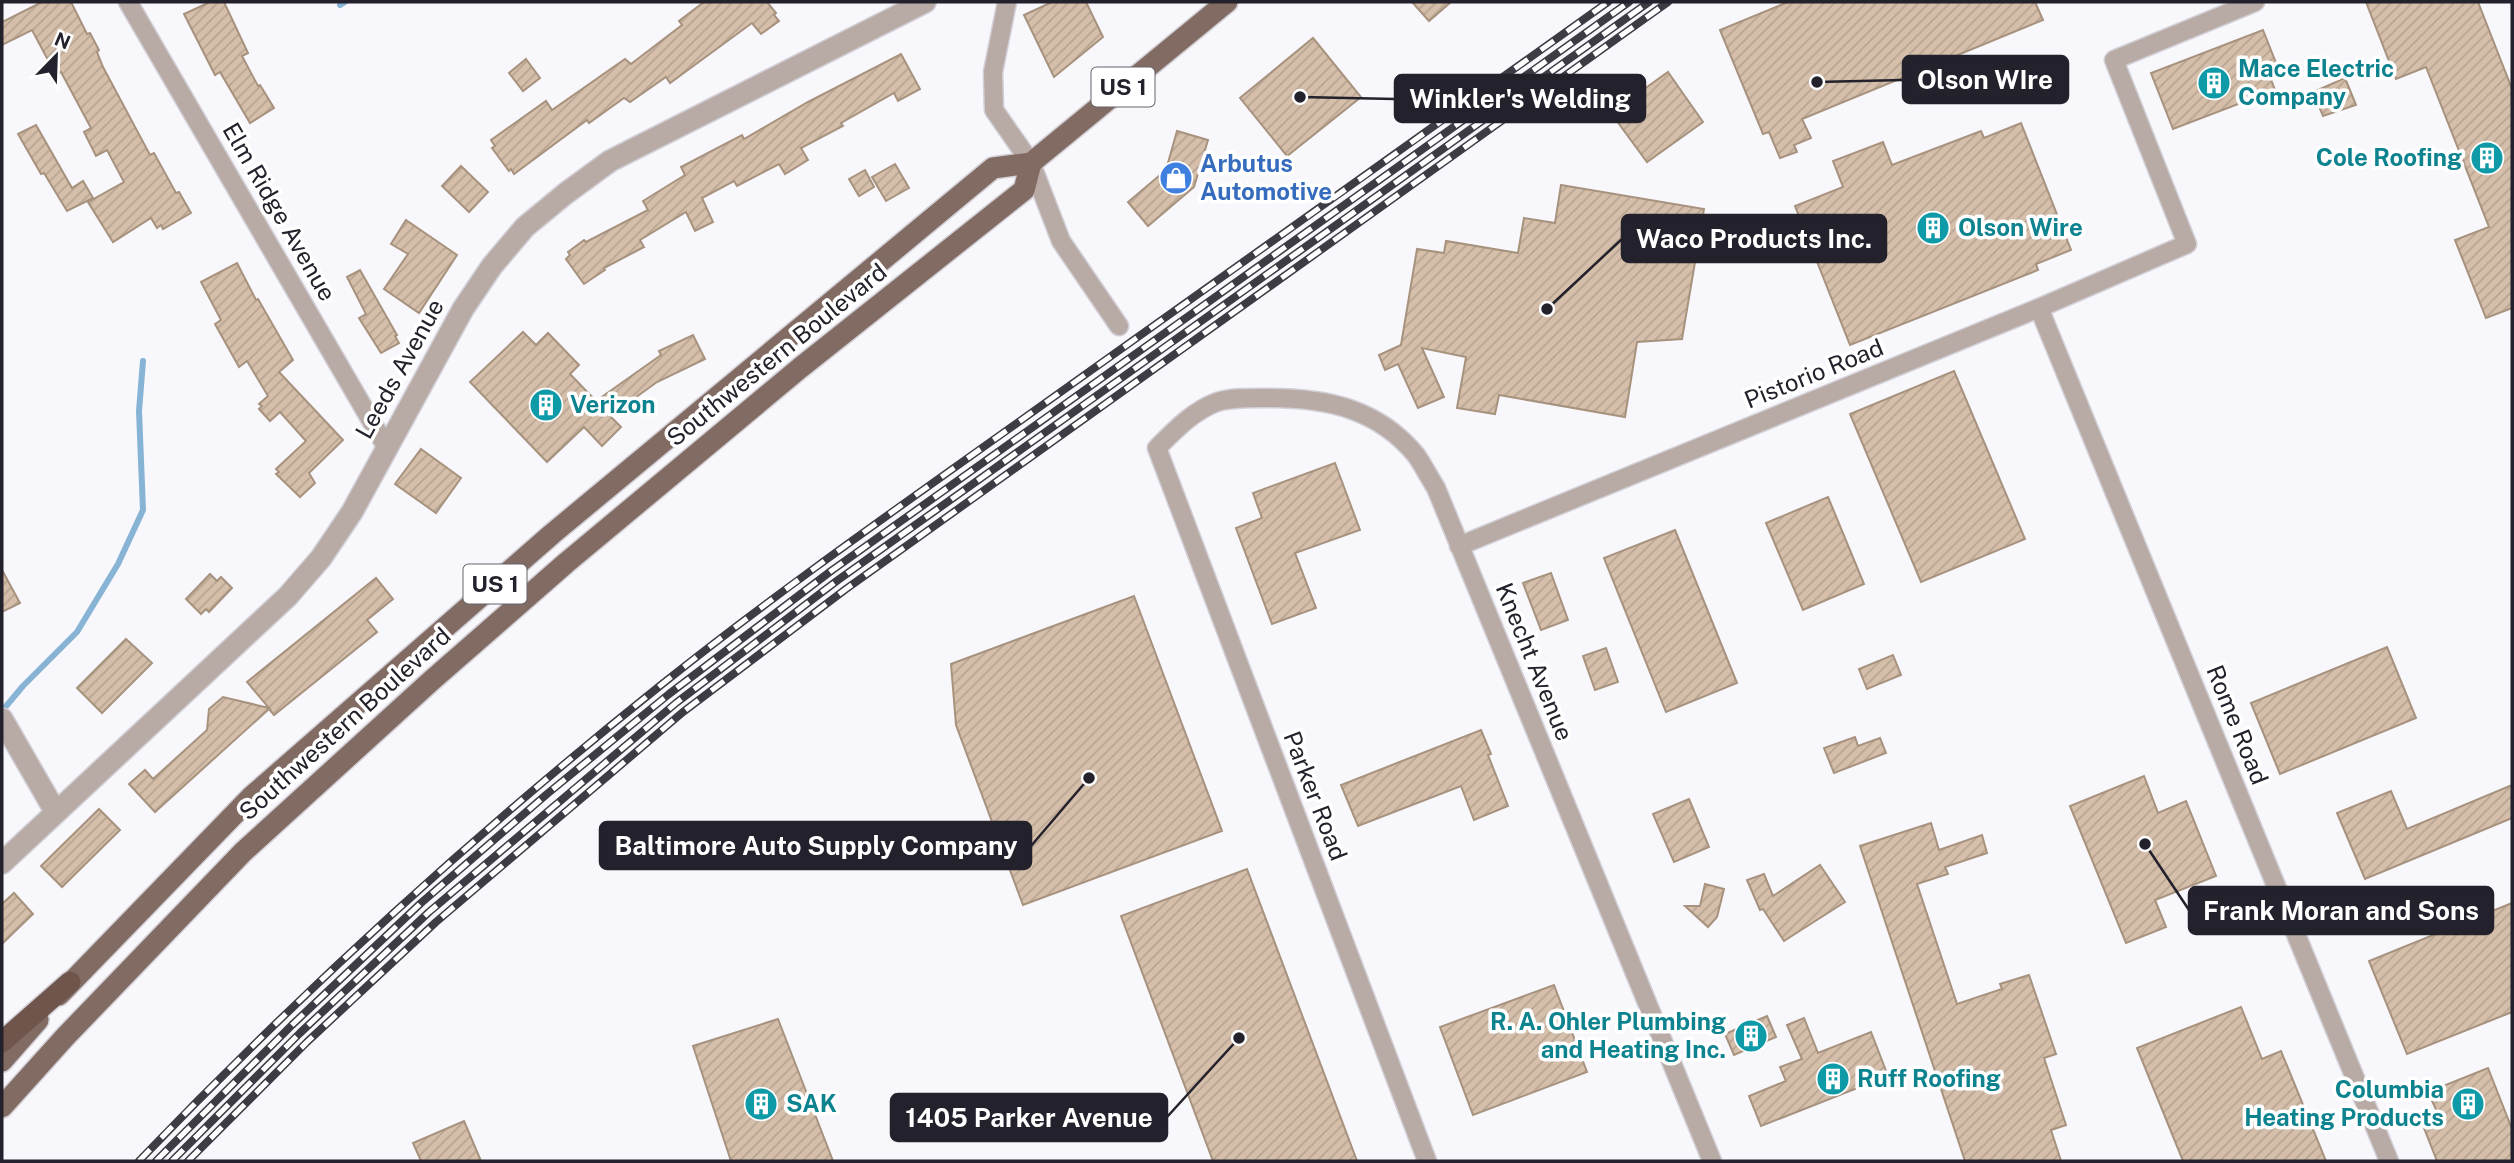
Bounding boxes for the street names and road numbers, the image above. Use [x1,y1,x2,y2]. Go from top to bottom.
road number: US 1 [1092,68,1154,106]
street label: Elm Ridge Avenue [218,118,342,305]
street label: Southwestern Boulevard [661,257,892,451]
street label: Leeds Avenue [349,294,449,443]
street label: Pistorio Road [1740,333,1887,414]
road number: US 1 [463,564,526,604]
street label: Knecht Avenue [1491,579,1579,745]
street label: Southwestern Boulevard [233,621,456,825]
street label: Rome Road [2201,661,2275,788]
street label: Parker Road [1278,727,1353,864]

